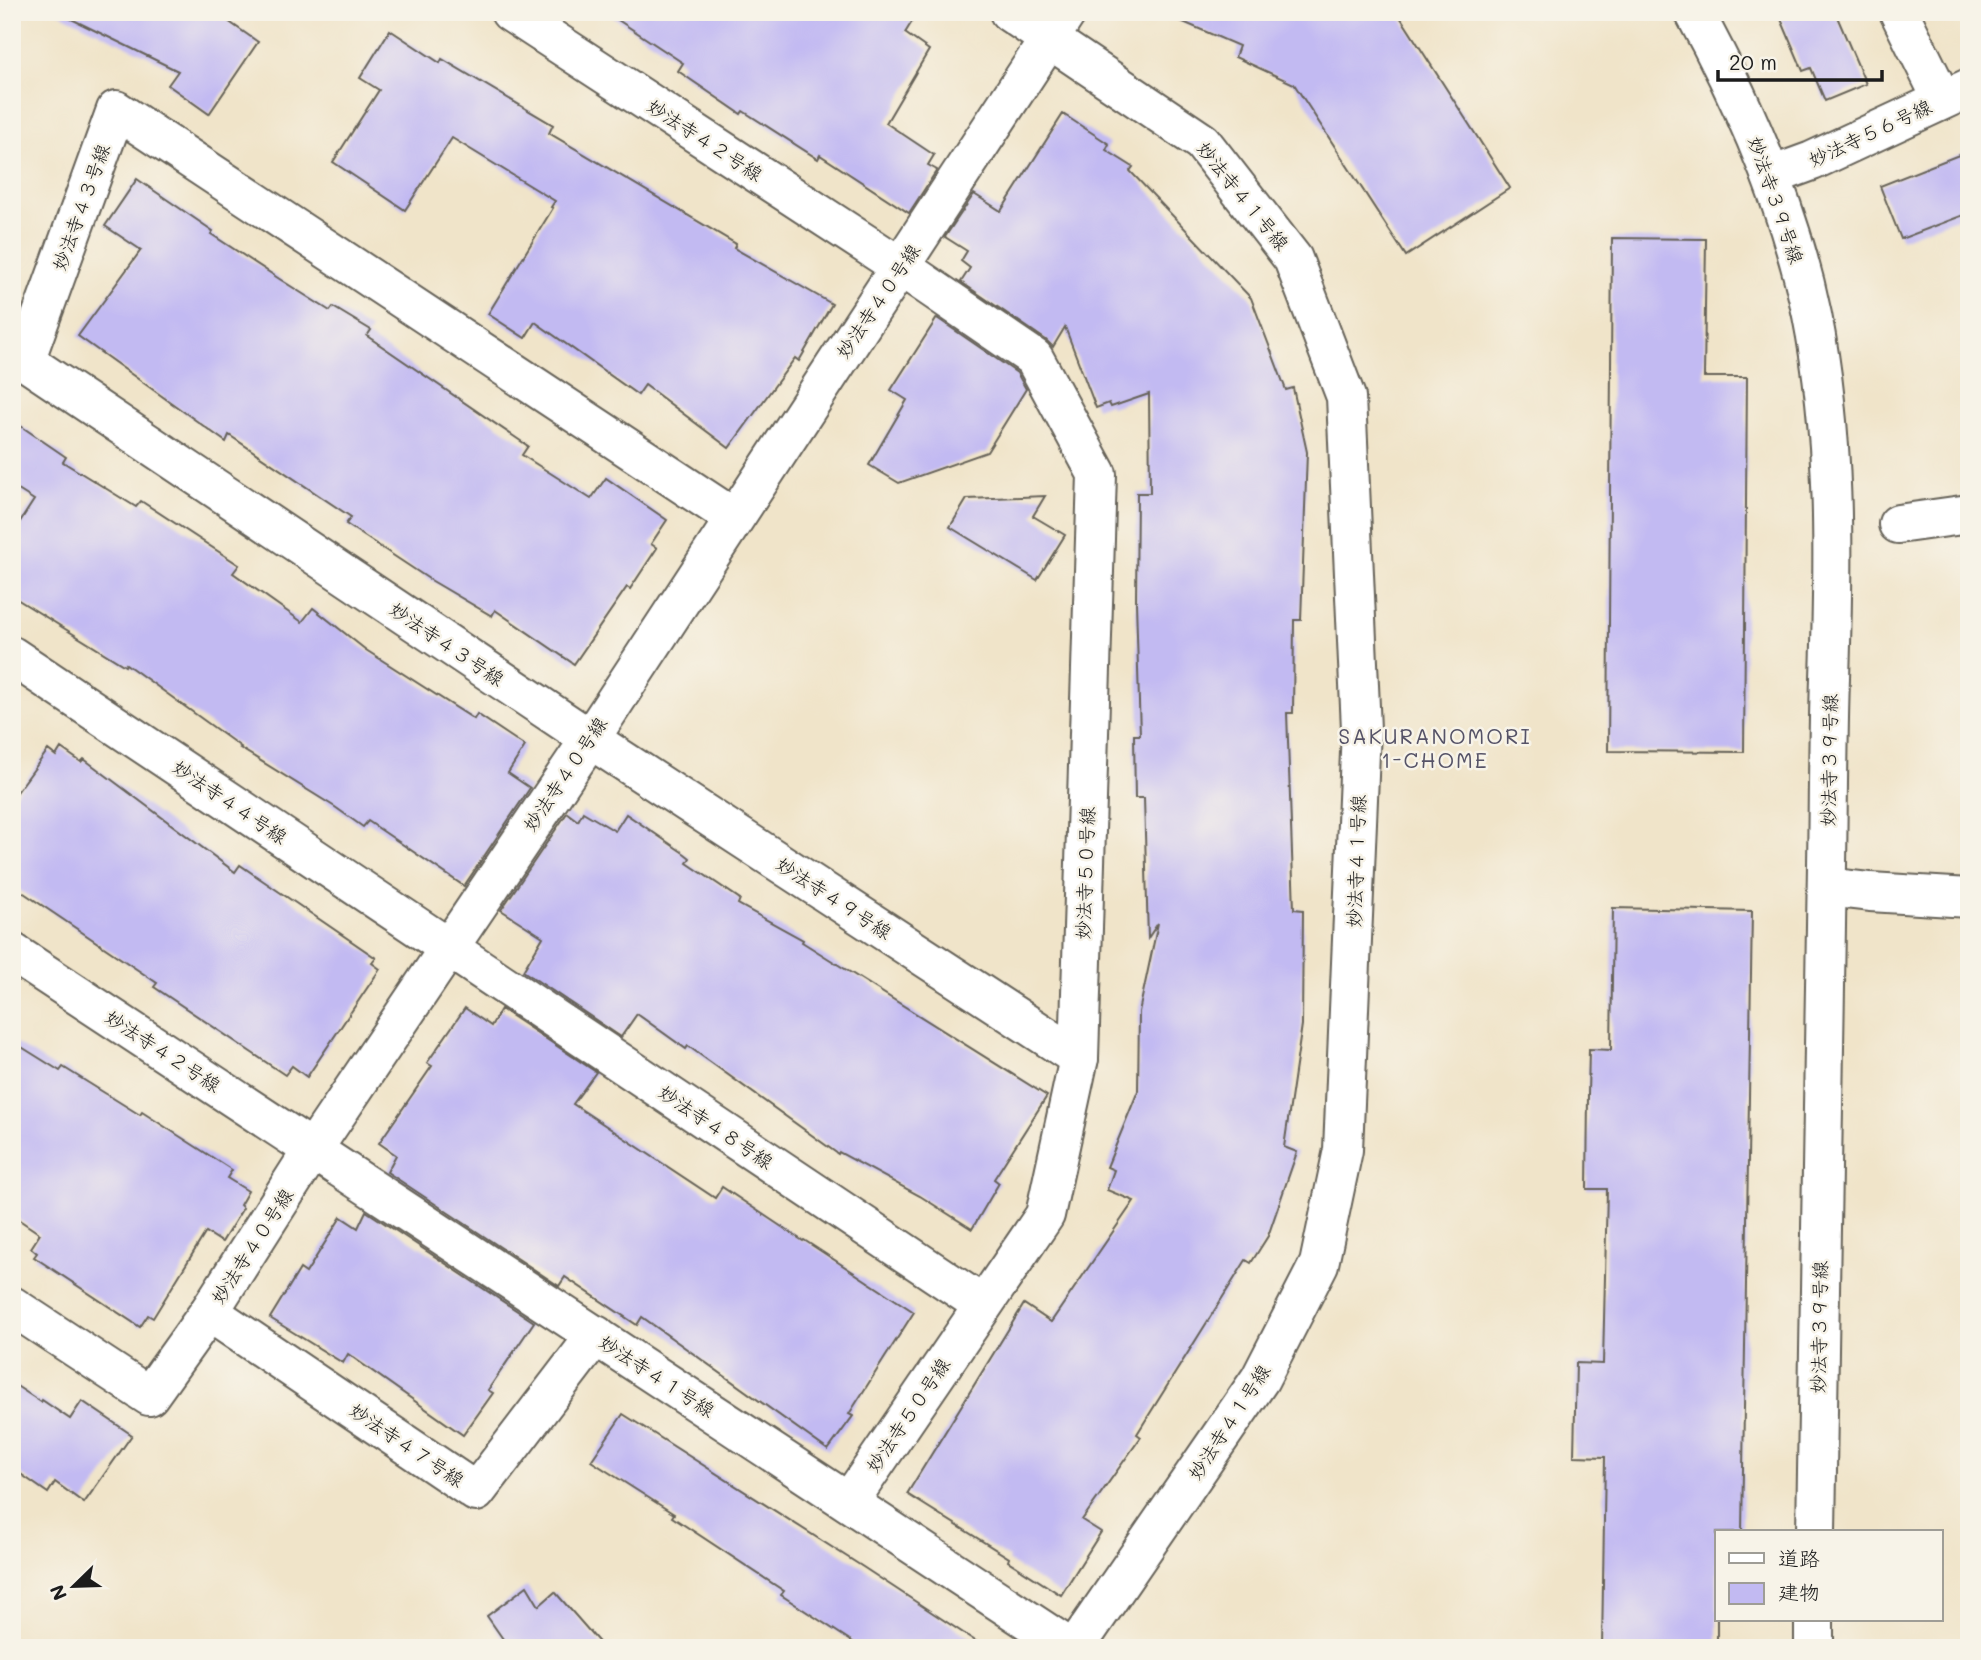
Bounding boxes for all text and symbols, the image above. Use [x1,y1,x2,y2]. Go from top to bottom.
scale bar [1718,38,1883,82]
text: 20 m [1729,48,1777,75]
street label: 妙法寺４２号線 [643,93,768,186]
street label: 妙法寺５６号線 [1804,93,1935,172]
street label: 妙法寺３９号線 [1743,133,1810,267]
street label: 妙法寺４１号線 [1192,136,1295,255]
street label: 妙法寺４３号線 [46,140,115,274]
street label: 妙法寺４０号線 [830,239,925,363]
street label: 妙法寺４３号線 [385,596,509,691]
street label: 妙法寺３９号線 [1815,693,1842,827]
street label: 妙法寺４０号線 [517,712,612,836]
district label: SAKURANOMORI 1-CHOME [1338,722,1532,773]
street label: 妙法寺４４号線 [168,754,292,849]
street label: 妙法寺４１号線 [1341,794,1370,928]
street label: 妙法寺５０号線 [1070,806,1099,940]
street label: 妙法寺４９号線 [772,851,897,944]
street label: 妙法寺４２号線 [101,1004,226,1097]
street label: 妙法寺４８号線 [654,1079,778,1174]
street label: 妙法寺４０号線 [205,1183,298,1308]
street label: 妙法寺３９号線 [1805,1260,1832,1394]
street label: 妙法寺４１号線 [595,1329,720,1422]
street label: 妙法寺５０号線 [860,1353,955,1477]
street label: 妙法寺４１号線 [1182,1359,1275,1484]
street label: 妙法寺４７号線 [345,1397,469,1492]
legend [1715,1530,1942,1622]
text: 道路 [1778,1544,1820,1571]
north arrow [38,1552,108,1622]
text: 建物 [1778,1578,1820,1605]
text: N [44,1581,72,1604]

